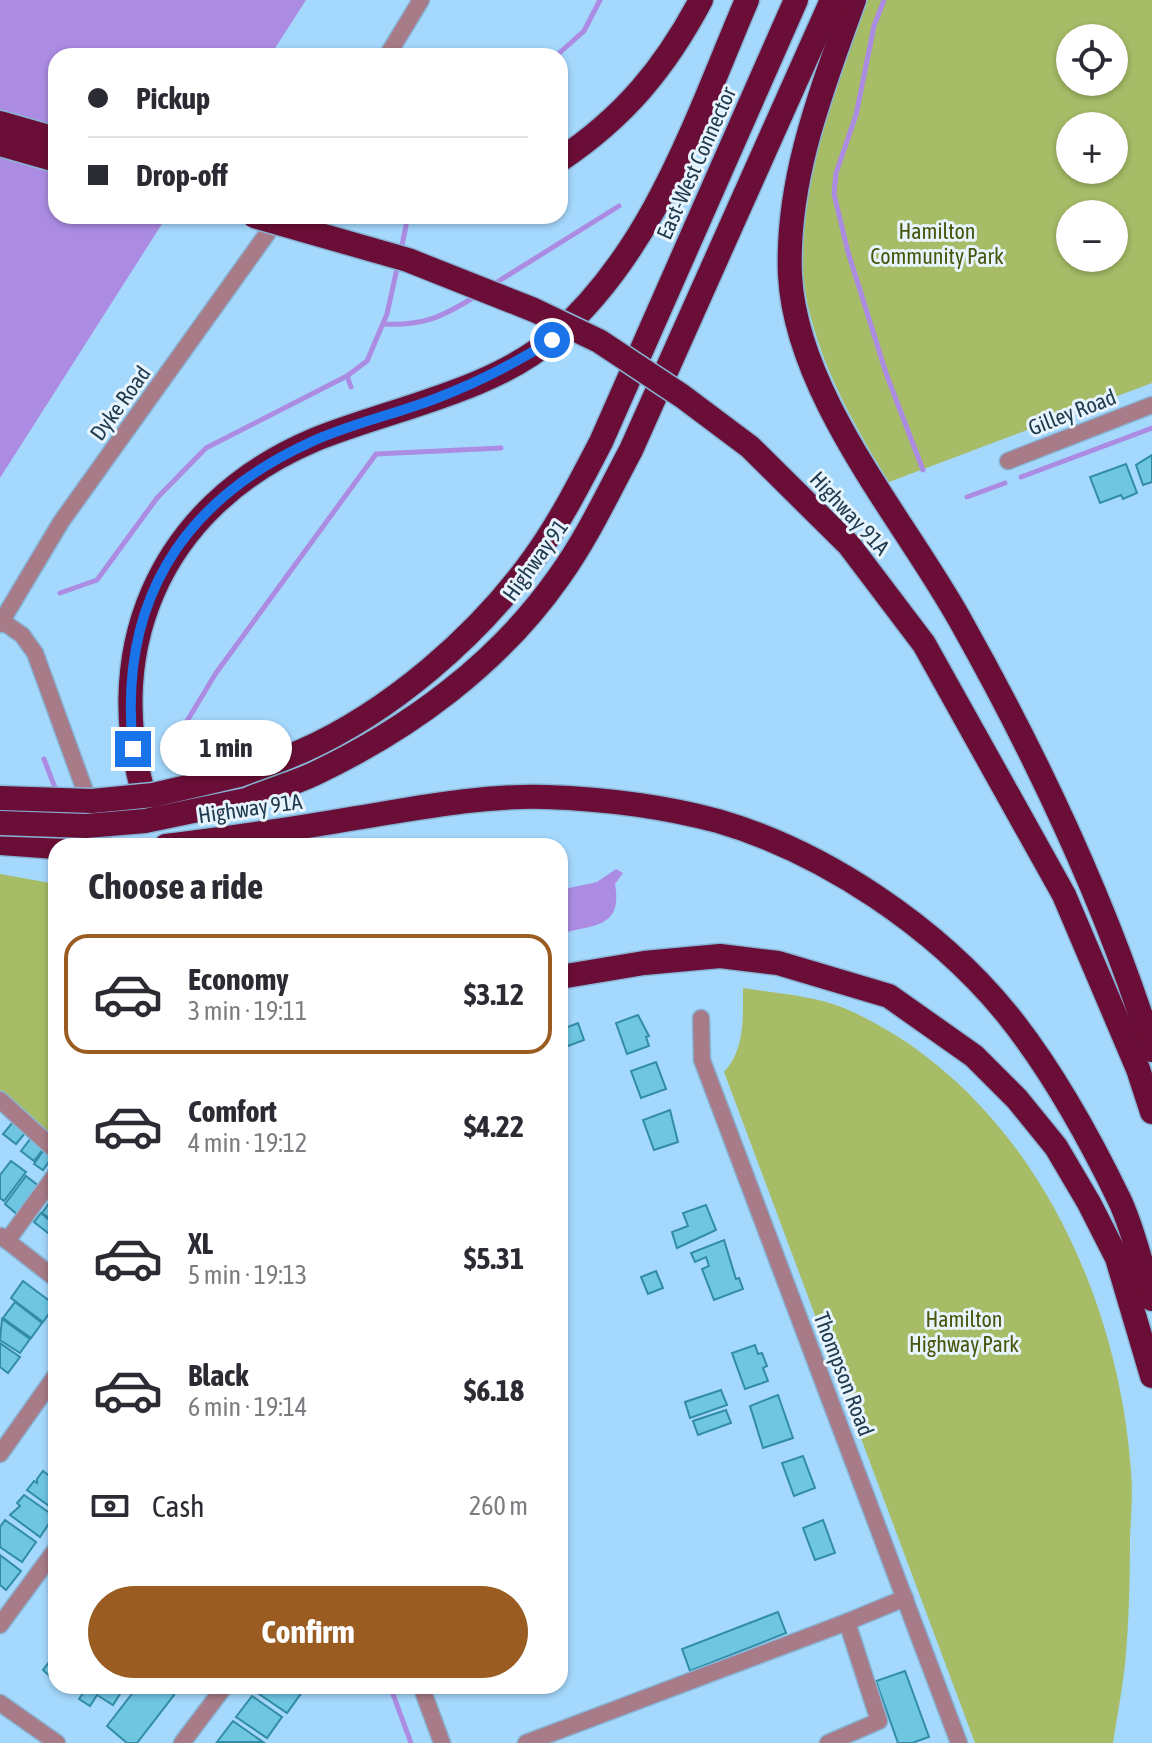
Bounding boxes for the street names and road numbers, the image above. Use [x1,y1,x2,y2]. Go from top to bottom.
street label: East-West Connector [651,82,741,243]
street label: Dyke Road [84,361,156,445]
street label: Gilley Road [1024,383,1120,441]
street label: Highway 91A [805,466,895,560]
street label: Highway 91 [497,514,573,606]
street label: Highway 91A [196,788,304,828]
street label: Thompson Road [809,1309,879,1439]

